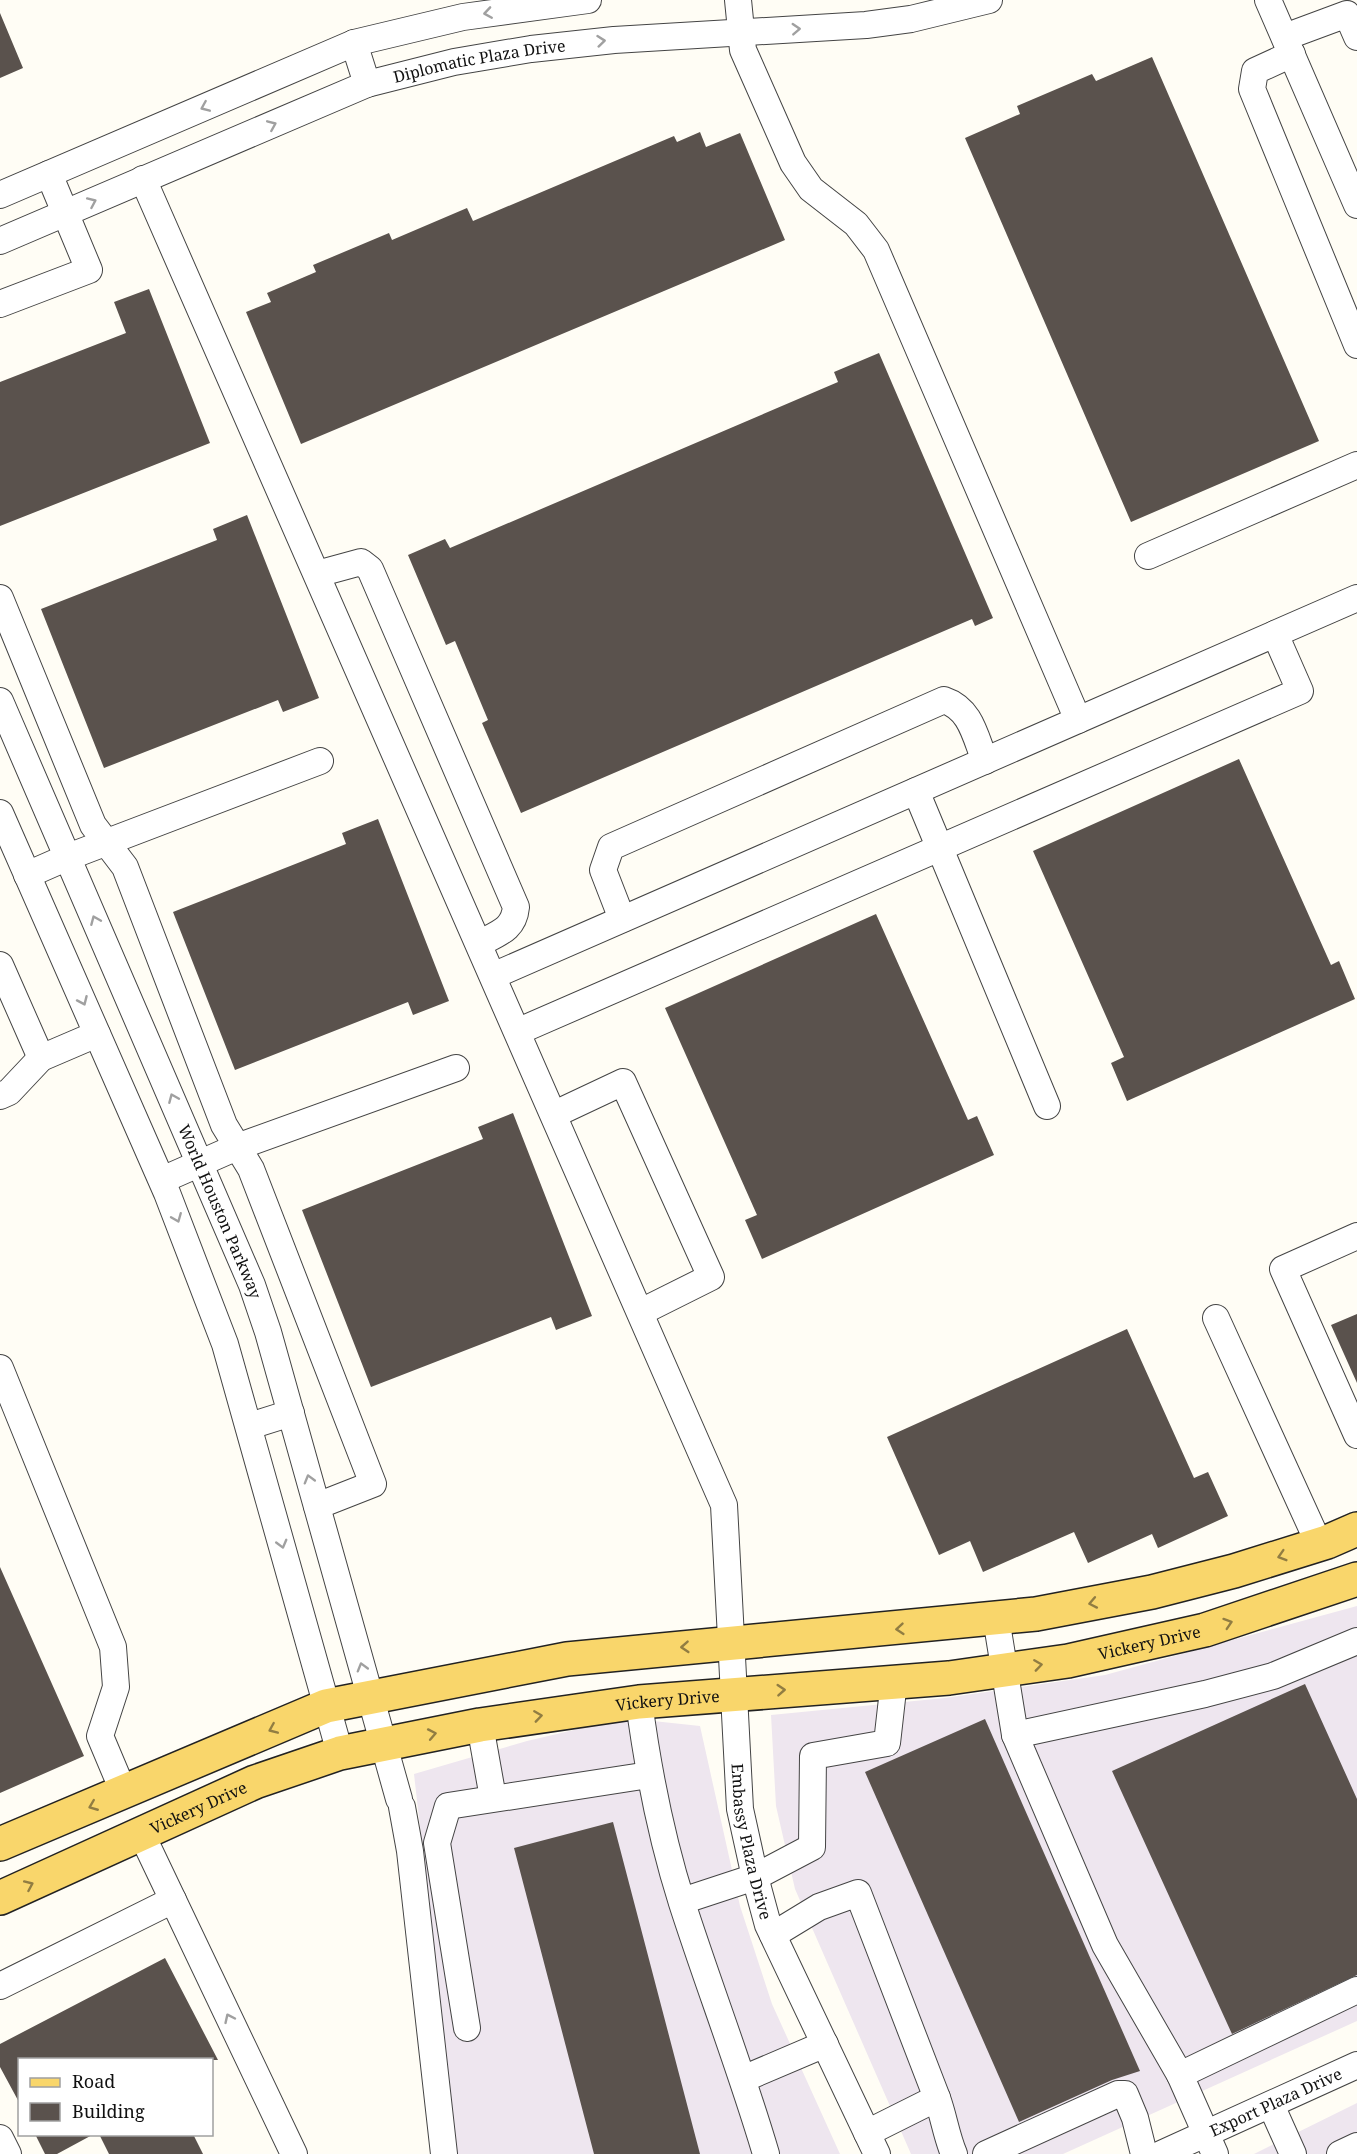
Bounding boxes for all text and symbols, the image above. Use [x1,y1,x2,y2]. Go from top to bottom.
one-way arrow [484,6,494,19]
one-way arrow [791,23,800,36]
street label: Diplomatic Plaza Drive [391,34,566,88]
one-way arrow [597,35,606,48]
one-way arrow [200,100,211,112]
one-way arrow [265,120,276,132]
one-way arrow [86,197,97,209]
one-way arrow [90,915,102,926]
one-way arrow [76,995,88,1006]
one-way arrow [168,1094,180,1105]
street label: World Houston Parkway [173,1121,267,1302]
one-way arrow [170,1212,182,1223]
one-way arrow [304,1474,316,1485]
one-way arrow [275,1538,287,1548]
one-way arrow [1277,1549,1288,1561]
one-way arrow [1089,1596,1099,1609]
one-way arrow [1222,1618,1233,1630]
street label: Vickery Drive [1096,1620,1203,1665]
one-way arrow [896,1622,905,1635]
one-way arrow [680,1640,689,1653]
one-way arrow [1033,1659,1042,1671]
one-way arrow [356,1662,369,1672]
one-way arrow [777,1683,786,1696]
street label: Vickery Drive [614,1685,720,1716]
one-way arrow [534,1711,543,1723]
one-way arrow [268,1722,279,1734]
one-way arrow [426,1728,436,1741]
street label: Embassy Plaza Drive [727,1763,777,1922]
street label: Vickery Drive [146,1776,250,1839]
one-way arrow [89,1799,100,1811]
one-way arrow [23,1880,34,1892]
one-way arrow [225,2014,237,2025]
legend [18,2058,213,2136]
street label: Export Plaza Drive [1206,2062,1345,2141]
text: Road [72,2069,115,2093]
text: Building [72,2099,145,2123]

